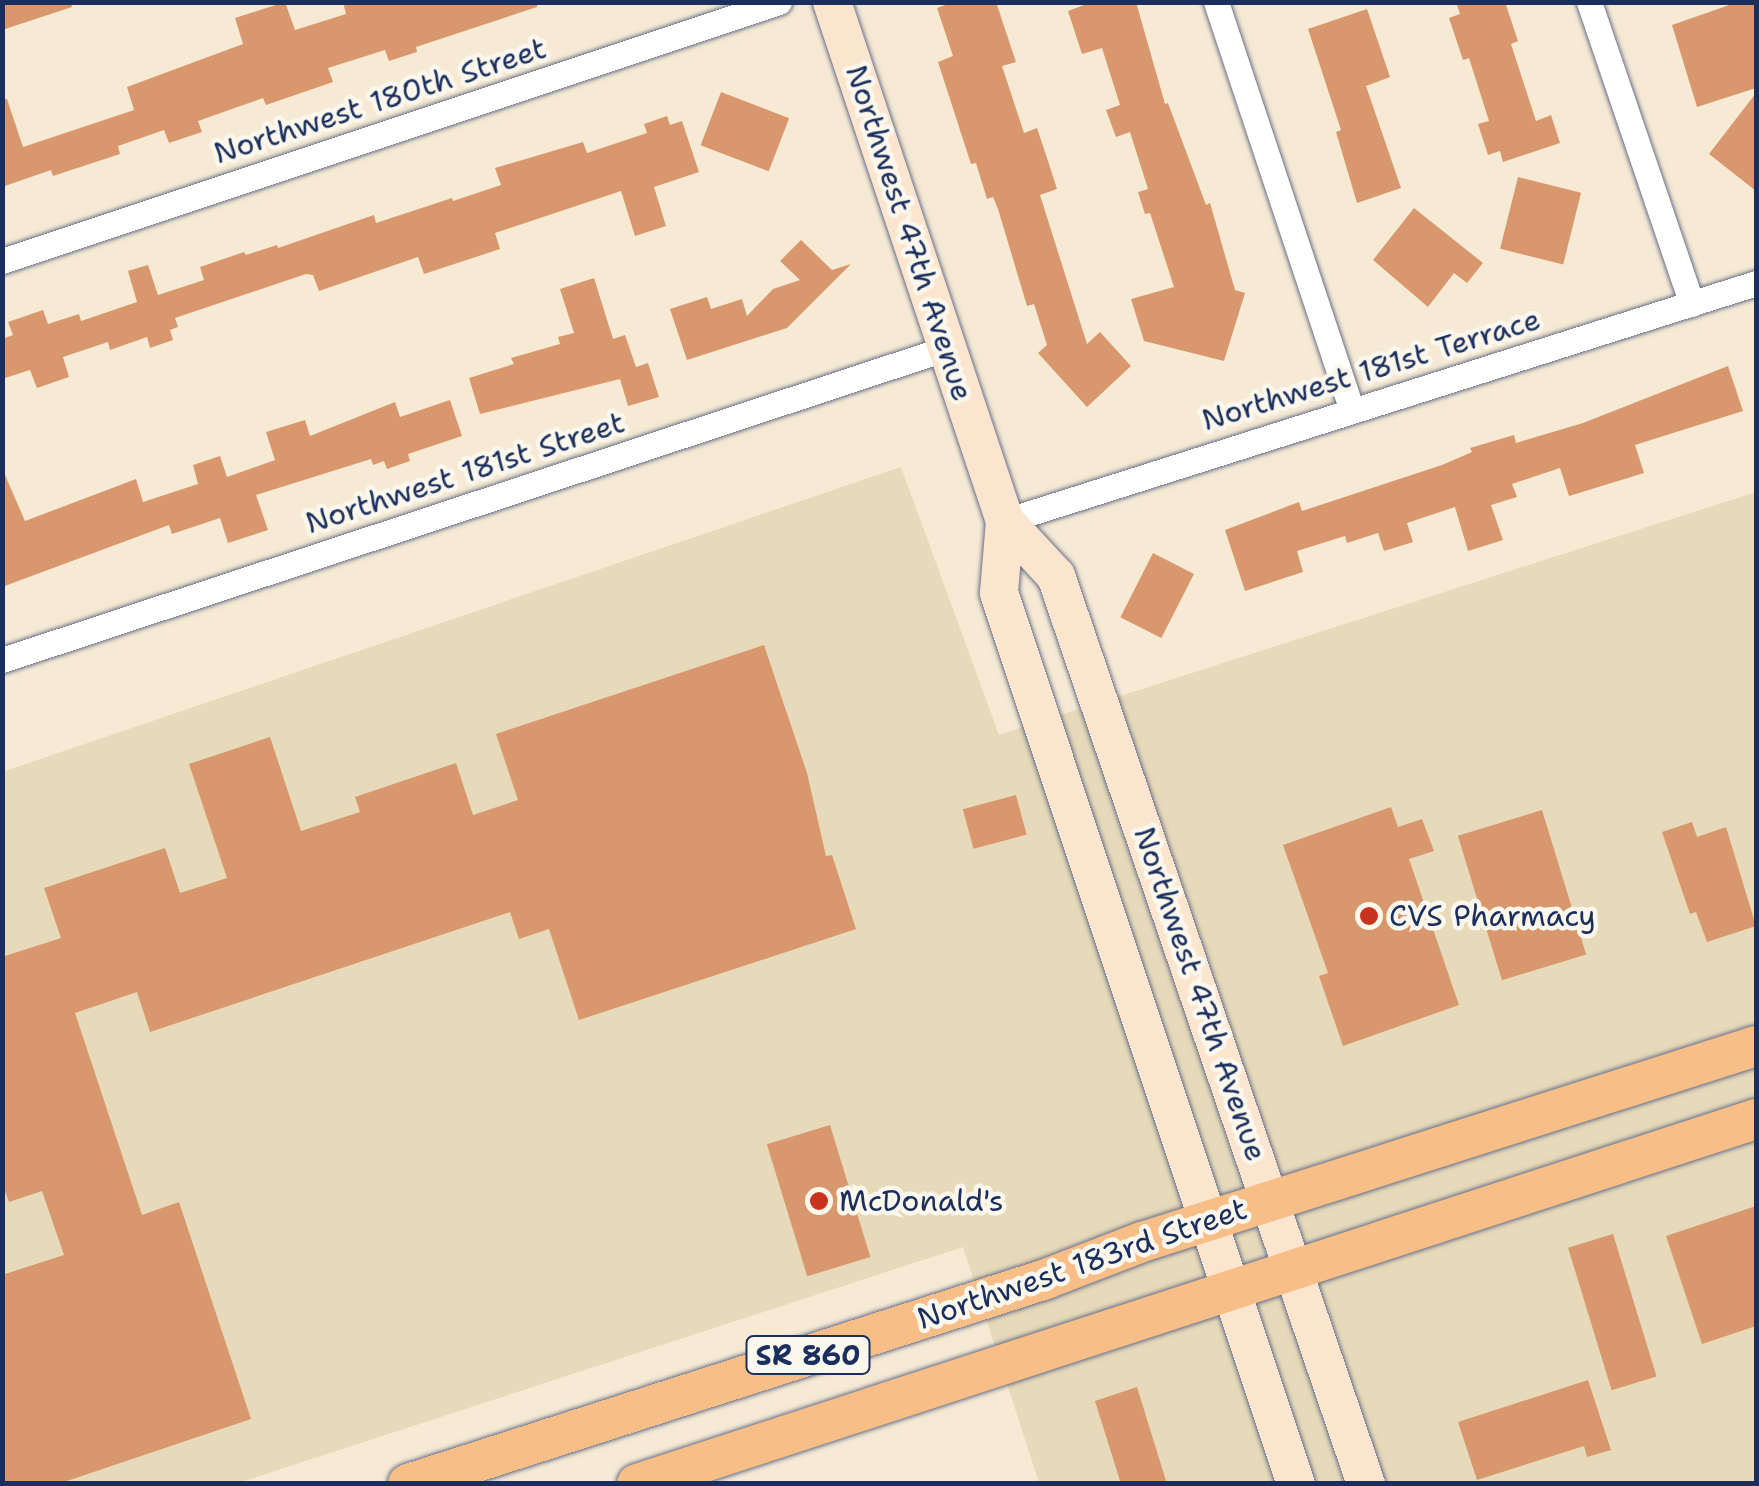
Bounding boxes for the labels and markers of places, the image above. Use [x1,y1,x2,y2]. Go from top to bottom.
place label: CVS Pharmacy [1389,898,1596,934]
marker: CVS Pharmacy [1358,905,1380,927]
place label: McDonald's [839,1183,1004,1219]
marker: McDonald's [808,1190,830,1212]

